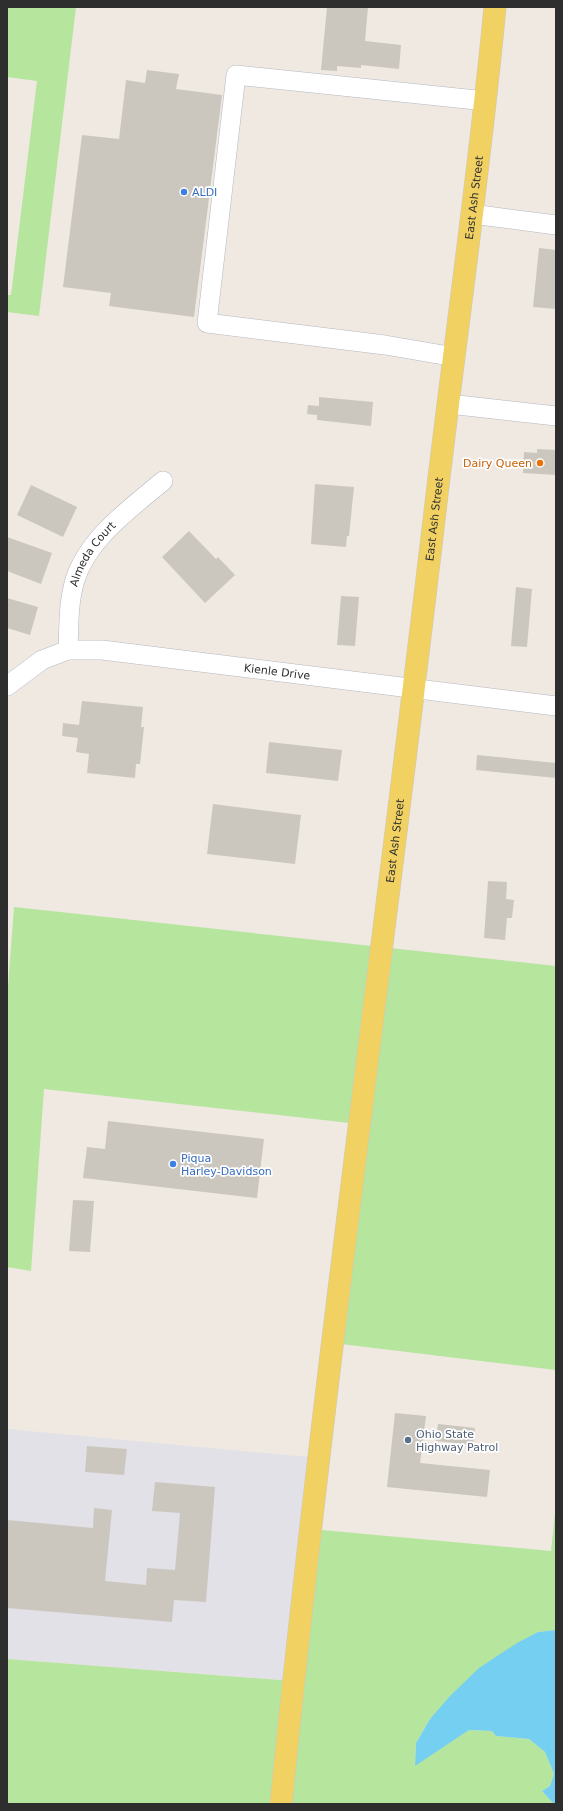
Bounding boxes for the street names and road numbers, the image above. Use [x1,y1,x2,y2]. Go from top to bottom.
street label: East Ash Street [463,154,486,240]
street label: East Ash Street [423,476,446,562]
street label: Almeda Court [67,519,119,588]
street label: Kienle Drive [243,662,311,683]
street label: East Ash Street [384,797,407,884]

